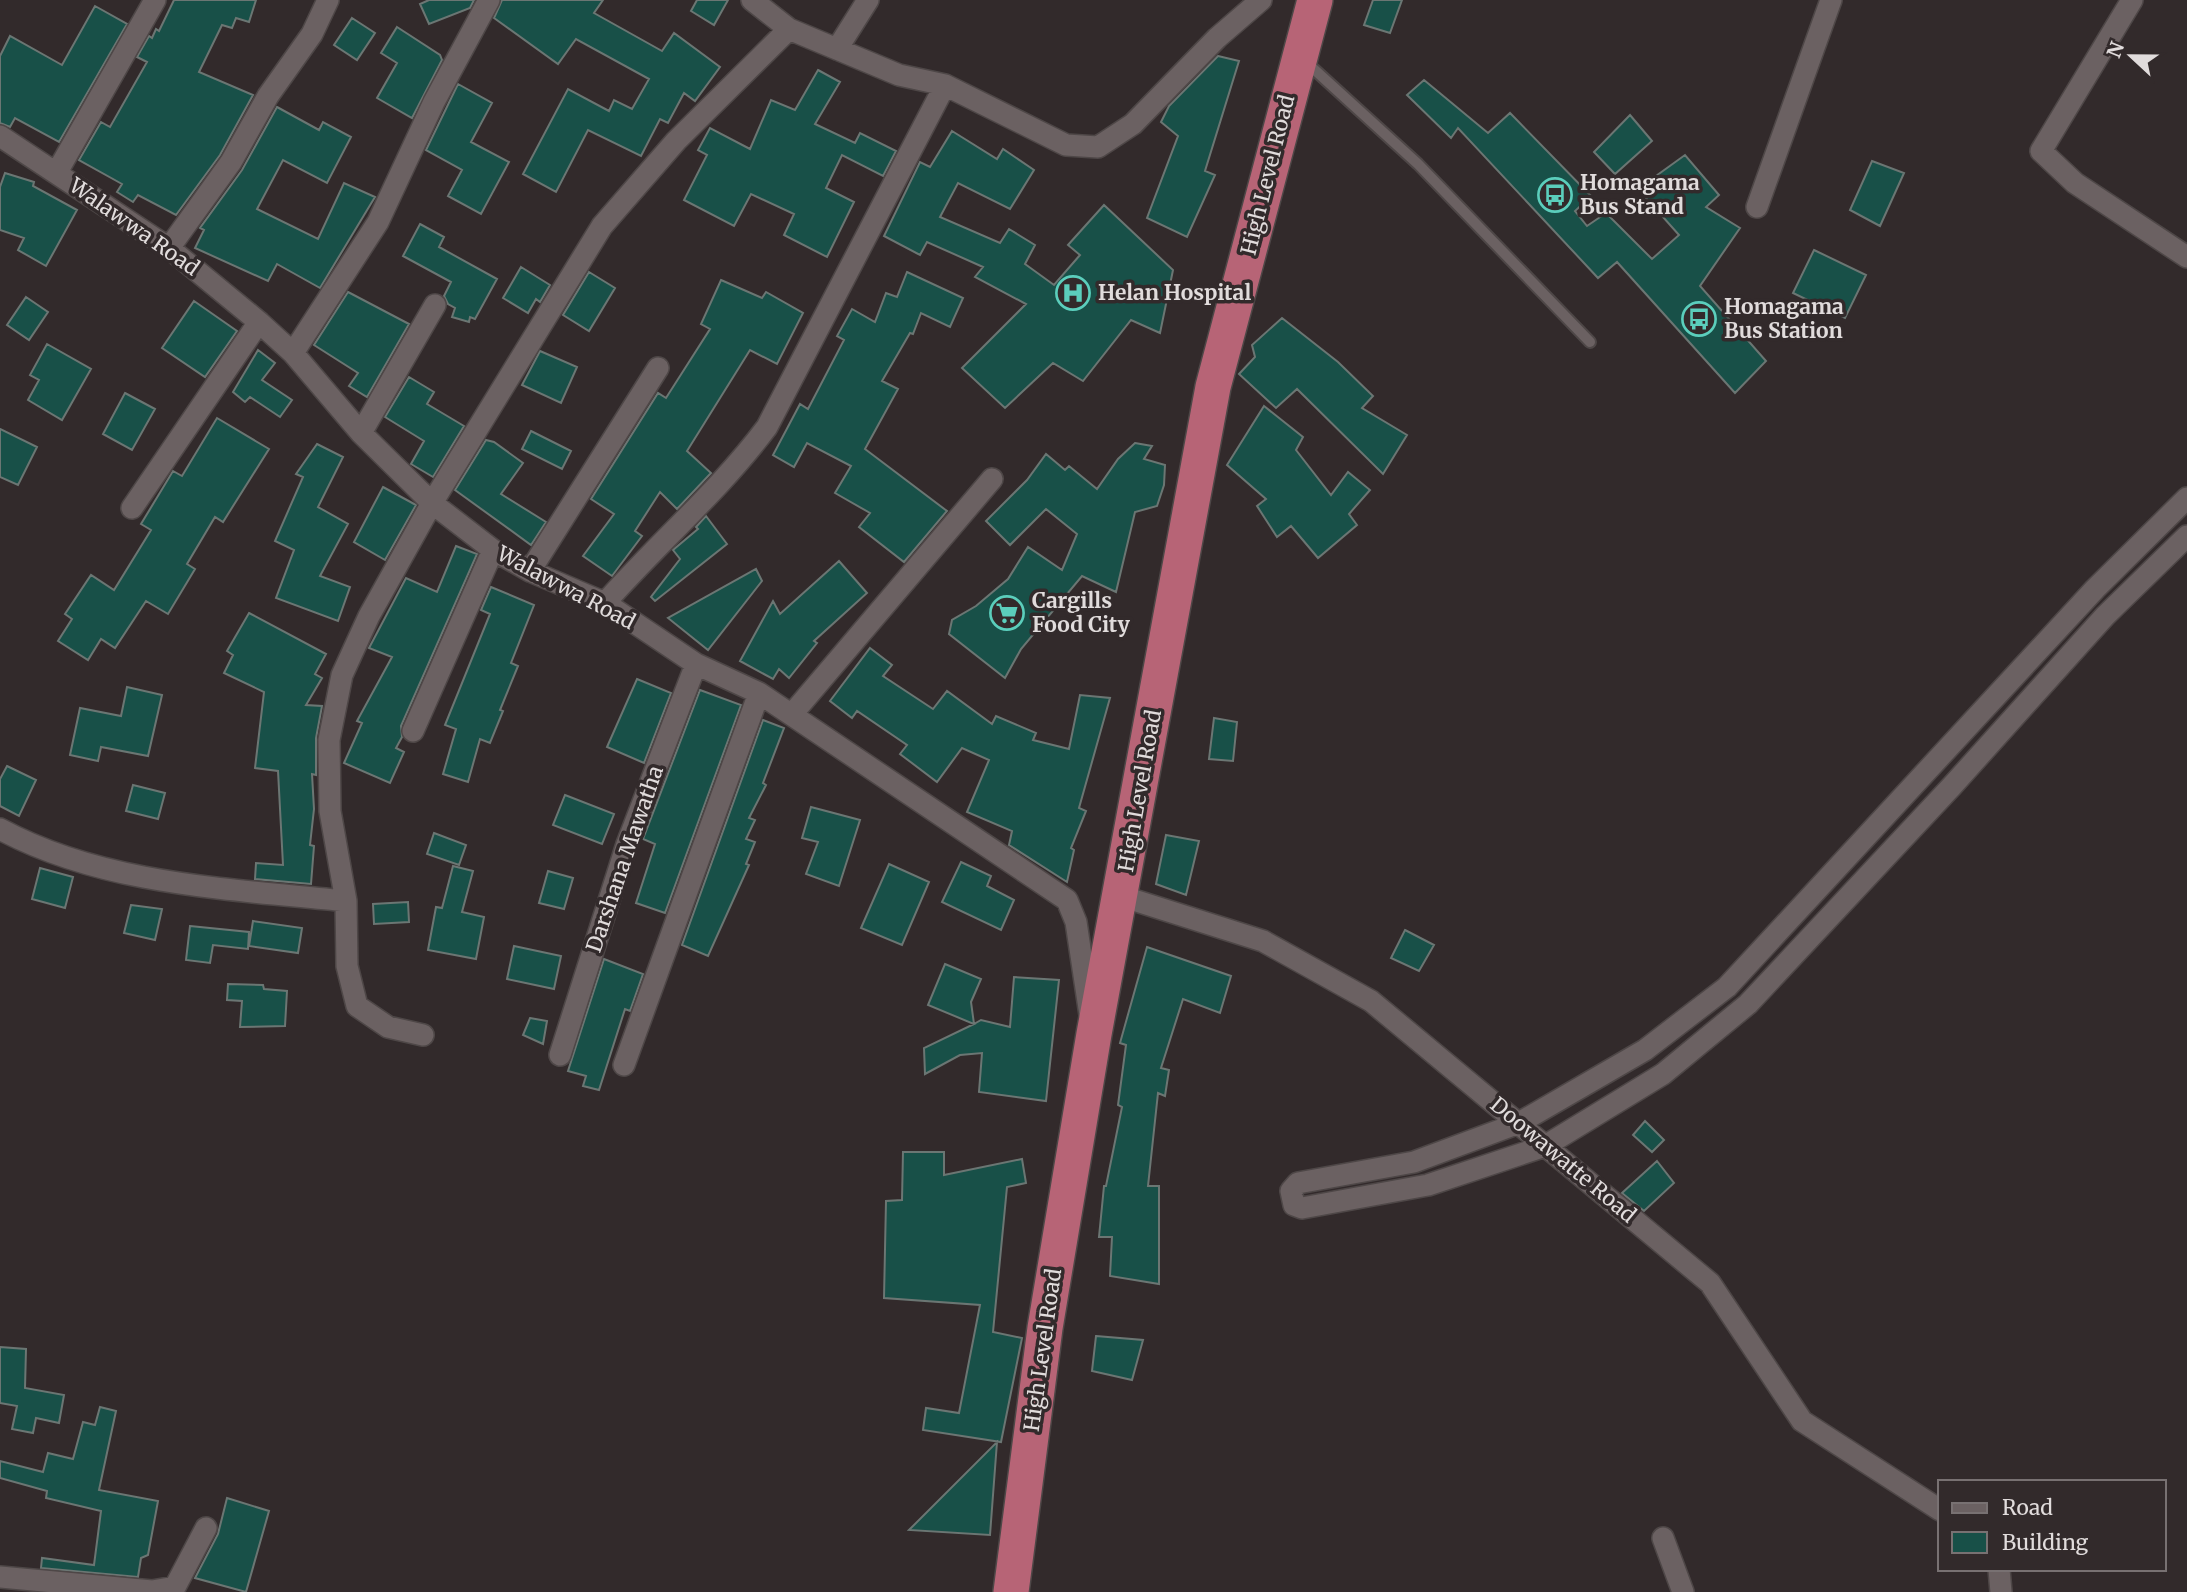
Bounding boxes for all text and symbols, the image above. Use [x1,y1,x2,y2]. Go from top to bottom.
north arrow [2096,21,2166,91]
text: N [2101,38,2129,61]
street label: High Level Road [1235,92,1301,258]
place label: Homagama Bus Stand [1580,169,1700,220]
street label: Walawwa Road [63,171,205,282]
bus stop icon: Homagama Bus Stand [1536,176,1574,214]
hospital icon: Helan Hospital [1054,274,1092,312]
place label: Helan Hospital [1098,279,1251,306]
place label: Homagama Bus Station [1724,293,1844,344]
bus stop icon: Homagama Bus Station [1680,300,1718,338]
street label: Walawwa Road [492,539,640,636]
place label: Cargills Food City [1032,587,1130,638]
supermarket icon: Cargills Food City [988,594,1026,632]
street label: High Level Road [1112,707,1167,874]
street label: Darshana Mawatha [580,762,669,956]
street label: Doowawatte Road [1485,1091,1642,1229]
street label: High Level Road [1018,1266,1067,1433]
legend [1938,1480,2166,1571]
text: Road [2002,1494,2053,1521]
text: Building [2002,1529,2089,1556]

